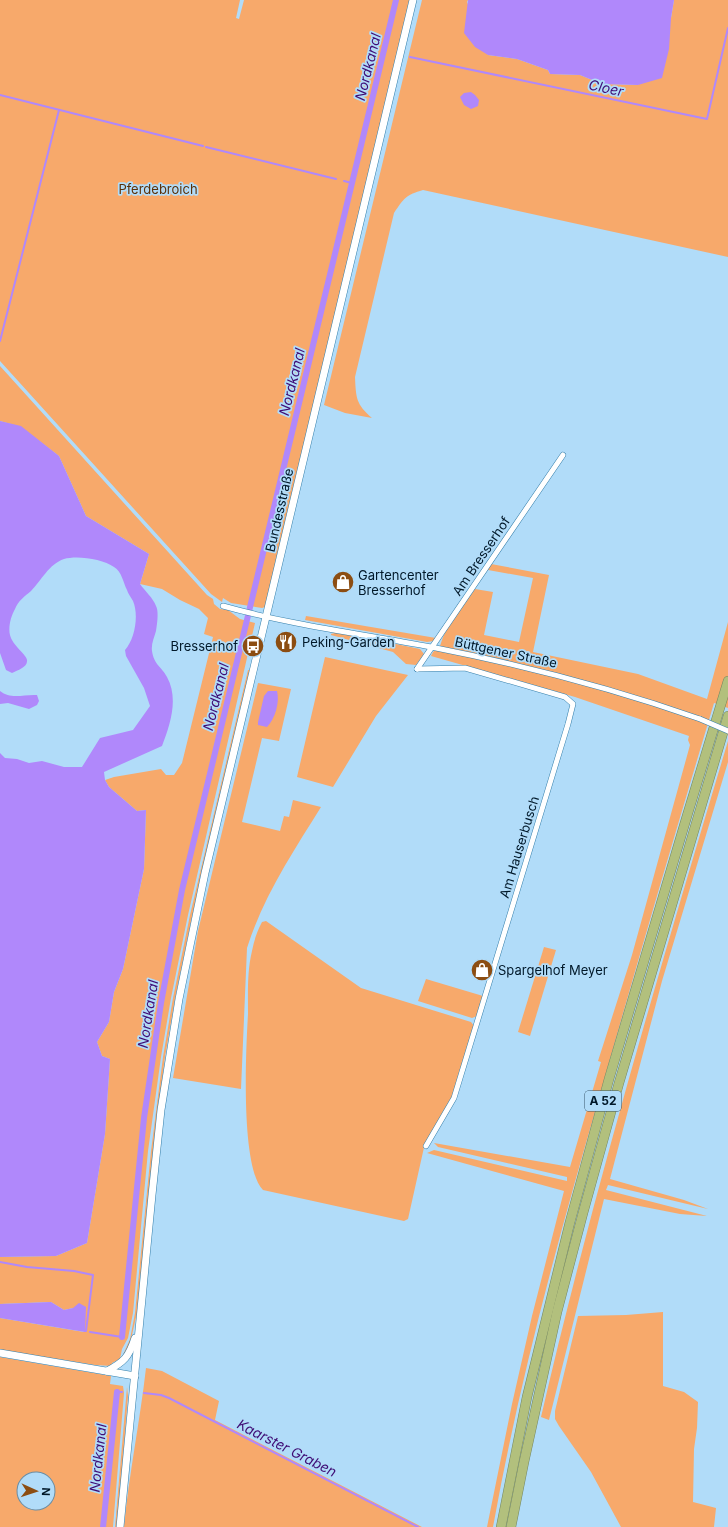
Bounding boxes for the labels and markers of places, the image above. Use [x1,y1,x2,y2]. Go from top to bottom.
place label: Gartencenter Bresserhof [358,567,439,598]
shop icon: Gartencenter Bresserhof [330,569,356,595]
restaurant icon: Peking-Garden [273,629,299,655]
bus stop icon: Bresserhof [240,633,266,659]
place label: Peking-Garden [302,634,395,650]
place label: Bresserhof [171,638,238,654]
shop icon: Spargelhof Meyer [469,957,495,983]
place label: Spargelhof Meyer [498,962,608,978]

